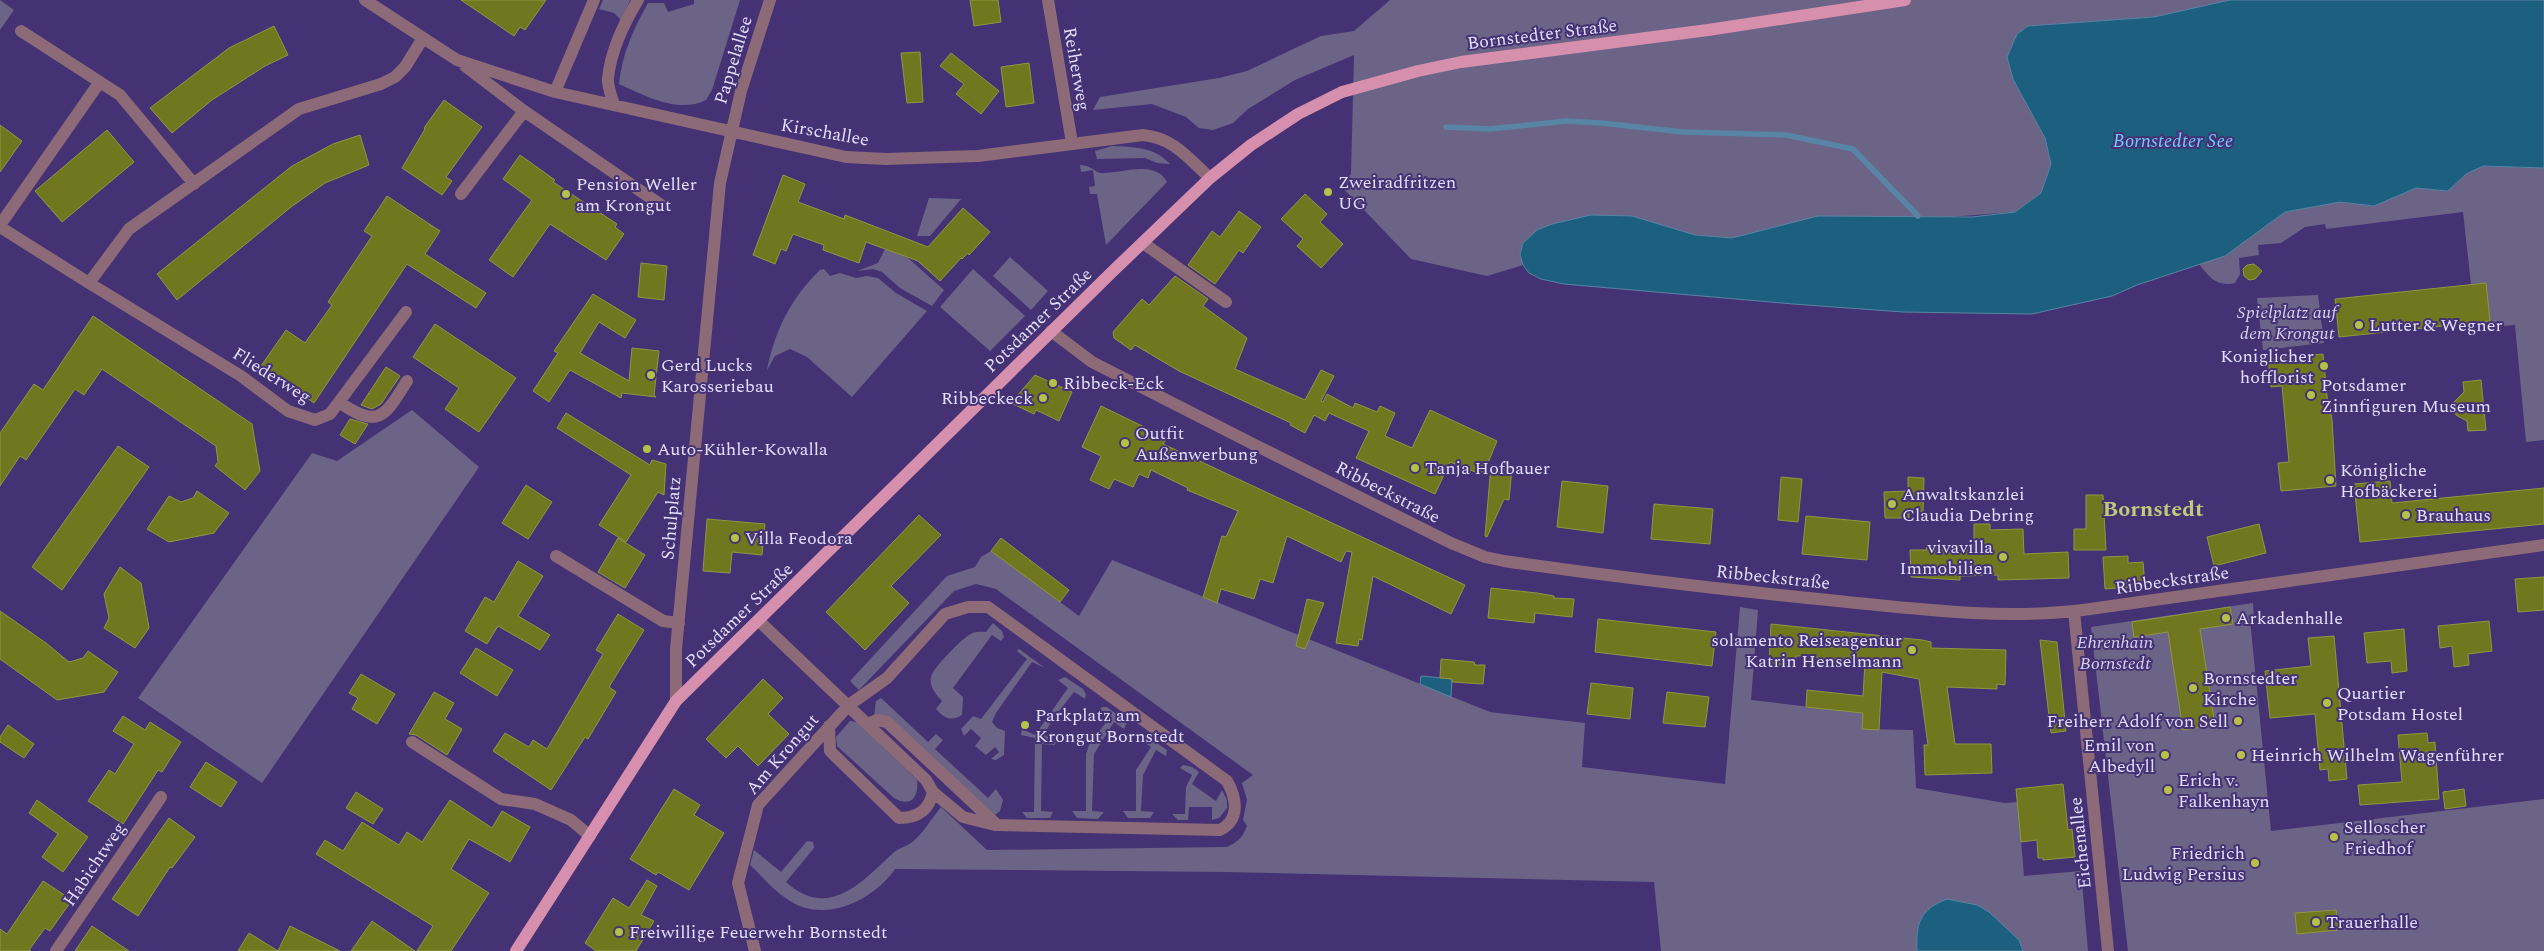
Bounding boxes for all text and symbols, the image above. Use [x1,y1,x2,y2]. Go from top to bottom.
street label: Bornstedter Straße [1466,12,1619,57]
street label: Pappelallee [707,13,760,108]
street label: Reiherweg [1056,25,1097,113]
street label: Kirschallee [779,111,871,154]
water label: Bornstedter See [2113,127,2233,156]
place label: Zweiradfritzen UG [1338,169,1456,217]
place label: Pension Weller am Krongut [576,171,697,219]
marker: Zweiradfritzen UG [1322,186,1334,198]
marker: Pension Weller am Krongut [560,188,572,200]
street label: Potsdamer Straße [978,261,1099,379]
park label: Spielplatz auf dem Krongut [2237,299,2340,347]
place label: Lutter & Wegner [2369,312,2503,339]
marker: Lutter & Wegner [2353,319,2365,331]
street label: Fliederweg [227,341,316,410]
place label: Koniglicher hofflorist [2220,343,2314,391]
place label: Gerd Lucks Karosseriebau [661,352,774,400]
marker: Koniglicher hofflorist [2318,360,2330,372]
marker: Gerd Lucks Karosseriebau [645,369,657,381]
place label: Ribbeck-Eck [1063,370,1165,397]
place label: Potsdamer Zinnfiguren Museum [2321,372,2491,420]
marker: Ribbeck-Eck [1047,377,1059,389]
place label: Ribbeckeck [941,385,1033,412]
marker: Potsdamer Zinnfiguren Museum [2305,389,2317,401]
marker: Ribbeckeck [1037,392,1049,404]
place label: Outfit Außenwerbung [1135,420,1258,468]
place label: Auto-Kühler-Kowalla [657,436,828,463]
marker: Outfit Außenwerbung [1119,437,1131,449]
marker: Auto-Kühler-Kowalla [641,443,653,455]
street label: Ribbeckstraße [1331,454,1445,530]
place label: Tanja Hofbauer [1425,455,1550,482]
place label: Königliche Hofbäckerei [2340,457,2438,505]
marker: Tanja Hofbauer [1409,462,1421,474]
marker: Königliche Hofbäckerei [2324,474,2336,486]
street label: Schulplatz [654,475,689,561]
place label: Anwaltskanzlei Claudia Debring [1902,481,2034,529]
district label: Bornstedt [2102,493,2204,526]
marker: Anwaltskanzlei Claudia Debring [1886,498,1898,510]
place label: Brauhaus [2416,502,2491,529]
marker: Brauhaus [2400,509,2412,521]
place label: Villa Feodora [745,525,853,552]
marker: Villa Feodora [729,532,741,544]
place label: vivavilla Immobilien [1900,534,1993,582]
marker: vivavilla Immobilien [1997,551,2009,563]
street label: Potsdamer Straße [679,556,800,674]
street label: Ribbeckstraße [1715,558,1831,597]
street label: Ribbeckstraße [2113,559,2231,602]
place label: Arkadenhalle [2236,605,2343,632]
marker: Arkadenhalle [2220,612,2232,624]
place label: solamento Reiseagentur Katrin Henselmann [1711,627,1902,675]
park label: Ehrenhain Bornstedt [2077,629,2154,677]
marker: solamento Reiseagentur Katrin Henselmann [1906,644,1918,656]
place label: Bornstedter Kirche [2203,665,2297,713]
place label: Quartier Potsdam Hostel [2337,680,2463,728]
marker: Bornstedter Kirche [2187,682,2199,694]
marker: Quartier Potsdam Hostel [2321,697,2333,709]
place label: Parkplatz am Krongut Bornstedt [1035,702,1184,750]
street label: Am Krongut [739,708,825,801]
place label: Freiherr Adolf von Sell [2047,708,2228,735]
marker: Freiherr Adolf von Sell [2232,715,2244,727]
marker: Parkplatz am Krongut Bornstedt [1019,719,1031,731]
place label: Emil von Albedyll [2084,732,2155,780]
place label: Heinrich Wilhelm Wagenführer [2251,742,2504,769]
marker: Emil von Albedyll [2159,749,2171,761]
marker: Heinrich Wilhelm Wagenführer [2235,749,2247,761]
place label: Erich v. Falkenhayn [2178,767,2270,815]
marker: Erich v. Falkenhayn [2162,784,2174,796]
street label: Eichenallee [2062,796,2099,890]
place label: Selloscher Friedhof [2344,814,2426,862]
street label: Habichtweg [56,817,133,912]
marker: Selloscher Friedhof [2328,831,2340,843]
place label: Friedrich Ludwig Persius [2122,840,2245,888]
marker: Friedrich Ludwig Persius [2249,857,2261,869]
place label: Trauerhalle [2326,909,2418,936]
marker: Trauerhalle [2310,916,2322,928]
place label: Freiwillige Feuerwehr Bornstedt [629,919,887,946]
marker: Freiwillige Feuerwehr Bornstedt [613,926,625,938]

